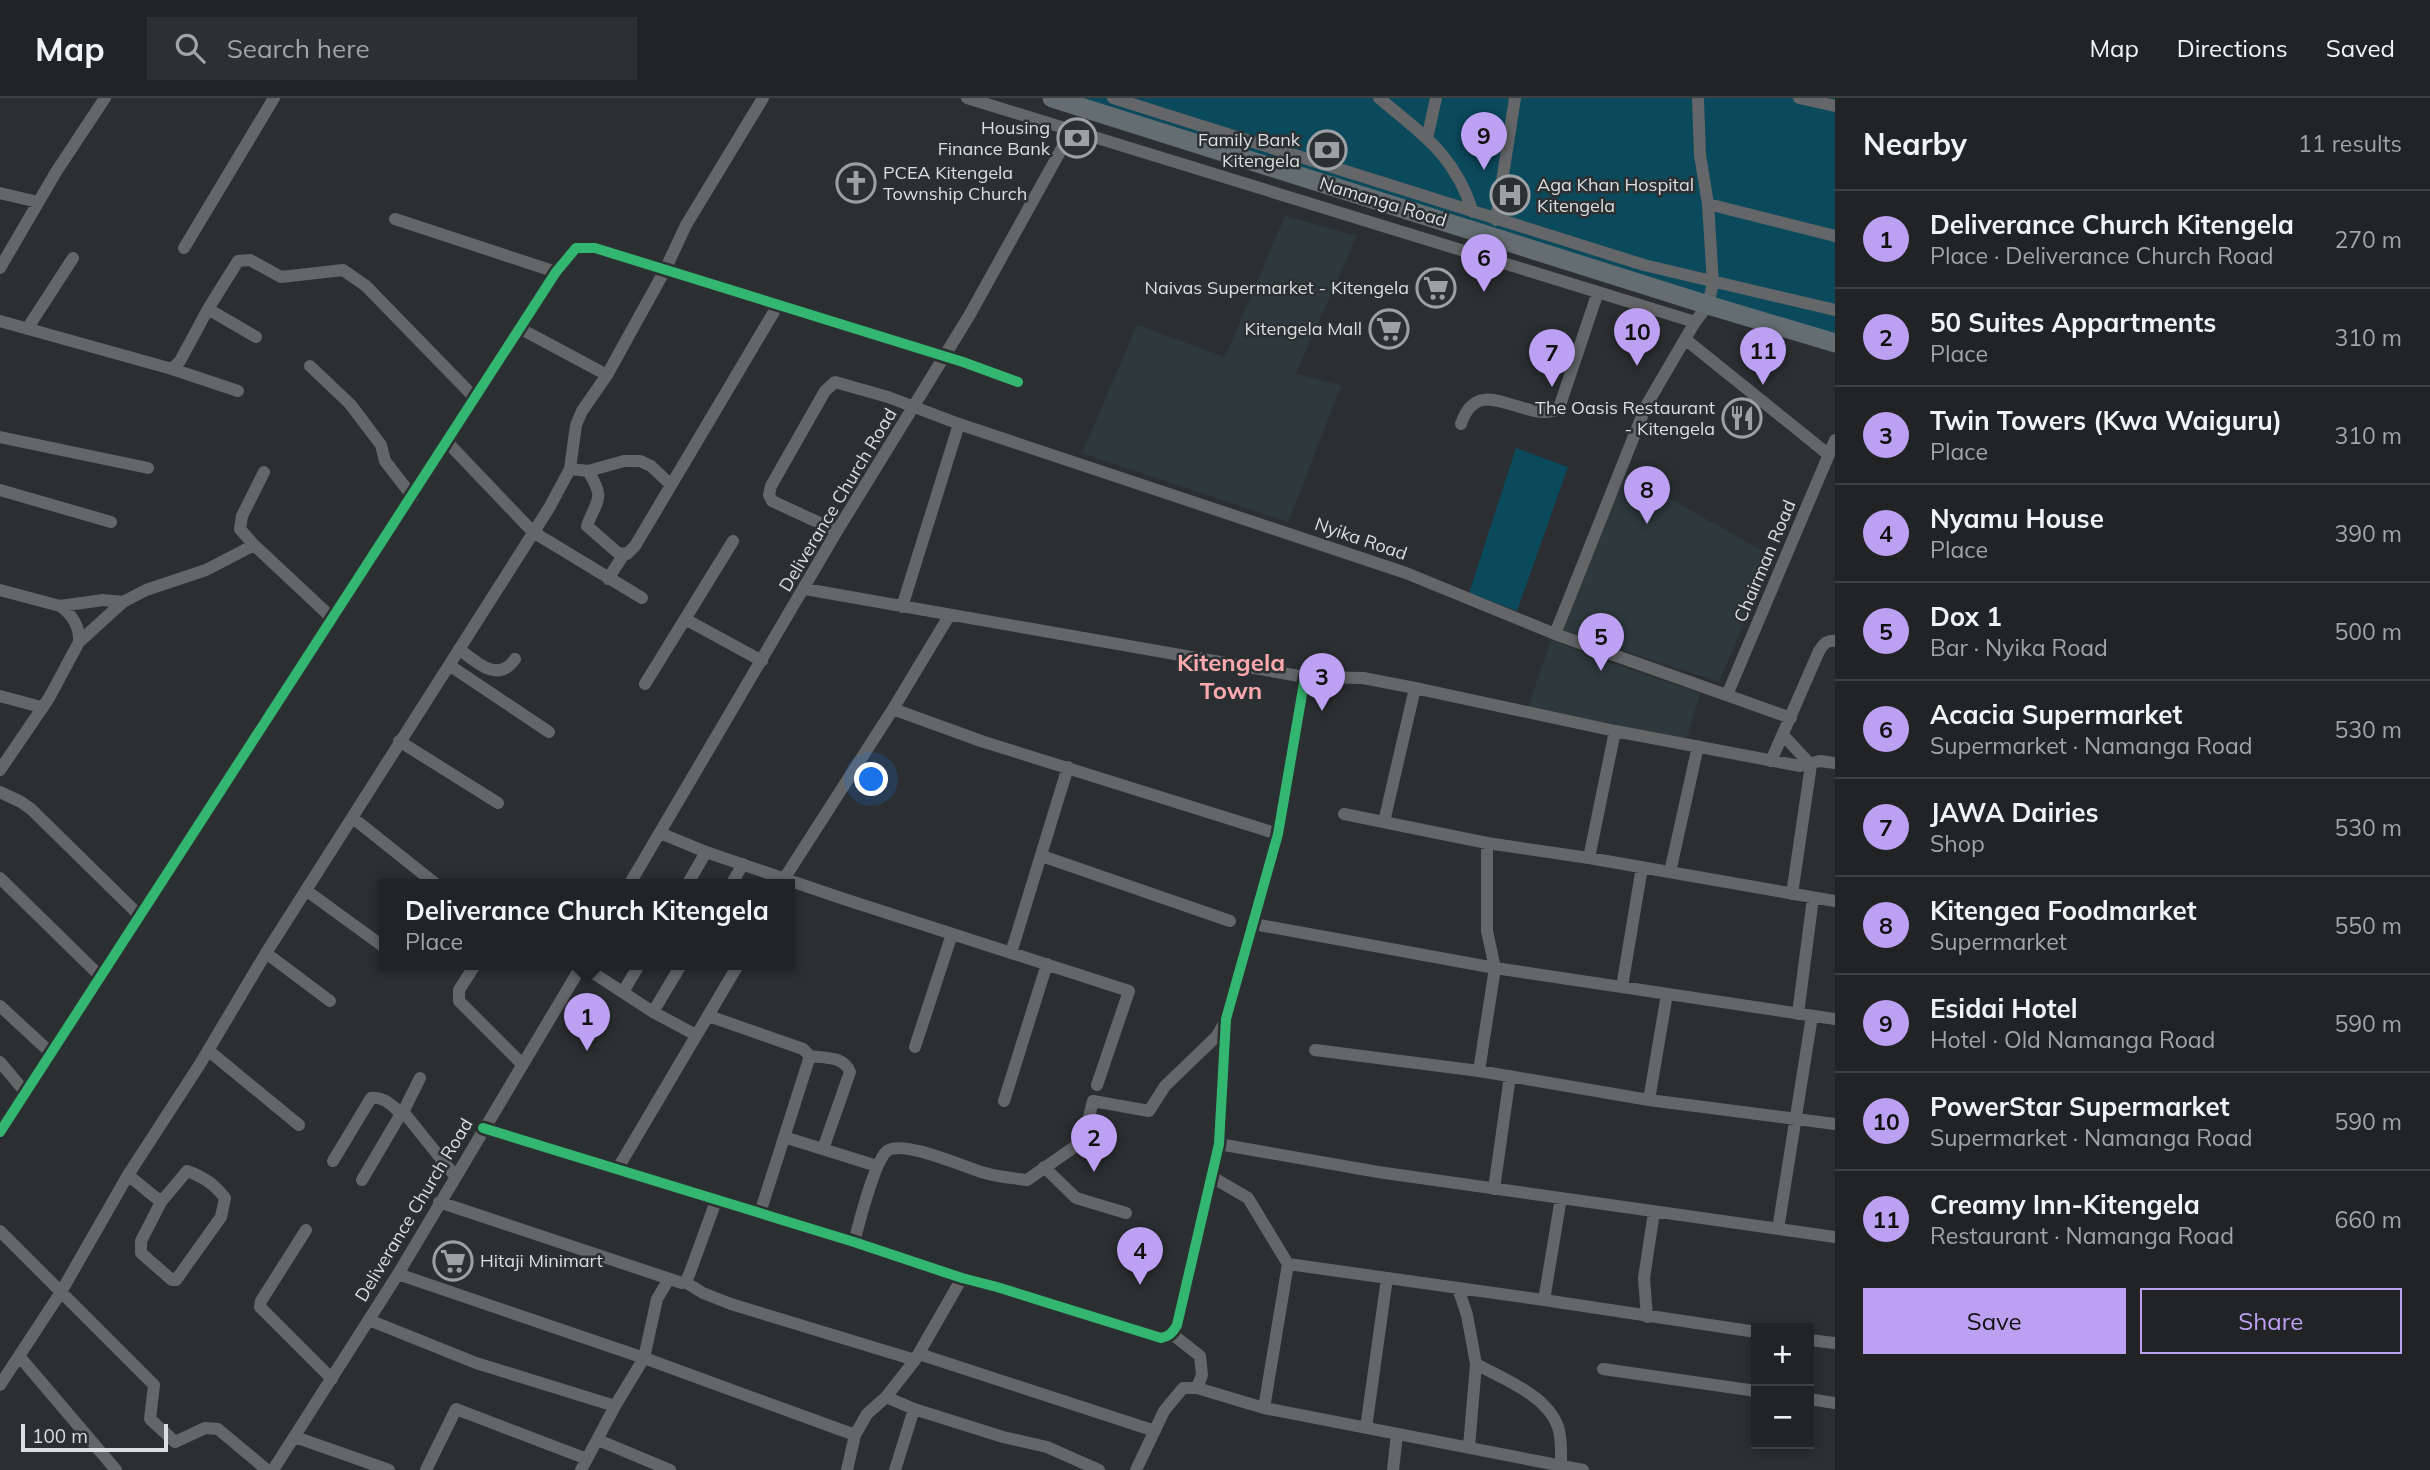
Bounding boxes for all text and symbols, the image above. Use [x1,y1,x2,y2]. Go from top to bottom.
search box [147,17,637,80]
text: Map [35,28,105,69]
icon: search [171,29,209,67]
text: Search here [227,32,370,65]
text: Map [2089,33,2139,63]
text: Directions [2177,33,2288,63]
text: Saved [2326,33,2395,63]
pin: 9 [1461,112,1507,170]
place label: Housing Finance Bank [938,116,1051,160]
bank icon: Housing Finance Bank [1056,117,1098,159]
text: Nearby [1863,125,1967,163]
place label: Family Bank Kitengela [1198,128,1301,172]
bank icon: Family Bank Kitengela [1306,129,1348,171]
text: 11 results [2298,129,2402,158]
place label: PCEA Kitengela Township Church [883,161,1027,205]
church icon: PCEA Kitengela Township Church [835,162,877,204]
street label: Namanga Road [1317,171,1450,232]
place label: Aga Khan Hospital Kitengela [1537,173,1694,217]
hospital icon: Aga Khan Hospital Kitengela [1489,174,1531,216]
text: Deliverance Church Kitengela [1930,208,2294,241]
text: 1 [1879,225,1893,254]
text: 270 m [2334,225,2402,254]
pin: 6 [1461,234,1507,292]
text: Place · Deliverance Church Road [1930,241,2274,270]
supermarket icon: Naivas Supermarket - Kitengela [1415,267,1457,309]
place label: Naivas Supermarket - Kitengela [1145,276,1409,299]
text: 50 Suites Appartments [1930,306,2216,339]
supermarket icon: Kitengela Mall [1368,308,1410,350]
pin: 10 [1614,308,1660,366]
place label: Kitengela Mall [1245,317,1362,340]
text: 2 [1879,323,1893,352]
text: 310 m [2334,323,2402,352]
pin: 11 [1740,327,1786,385]
pin: 7 [1529,329,1575,387]
text: Place [1930,339,1988,368]
place label: The Oasis Restaurant - Kitengela [1535,396,1715,440]
restaurant icon: The Oasis Restaurant - Kitengela [1721,397,1763,439]
street label: Deliverance Church Road [774,404,902,596]
text: Twin Towers (Kwa Waiguru) [1930,404,2282,437]
text: 3 [1879,421,1893,450]
text: 310 m [2334,421,2402,450]
text: Place [1930,437,1988,466]
pin: 8 [1624,466,1670,524]
street label: Chairman Road [1728,496,1801,625]
text: Nyamu House [1930,502,2104,535]
street label: Nyika Road [1312,512,1410,565]
text: 4 [1879,519,1893,548]
text: 390 m [2334,519,2402,548]
text: Place [1930,535,1988,564]
text: Dox 1 [1930,600,2002,633]
pin: 5 [1578,613,1624,671]
text: 5 [1879,617,1893,646]
text: 500 m [2334,617,2402,646]
text: Bar · Nyika Road [1930,633,2108,662]
district label: Kitengela Town [1177,647,1285,705]
pin: 3 [1299,653,1345,711]
text: Acacia Supermarket [1930,698,2182,731]
text: 6 [1879,715,1893,744]
text: 530 m [2334,715,2402,744]
text: Supermarket · Namanga Road [1930,731,2253,760]
your location [854,762,888,796]
text: JAWA Dairies [1930,796,2099,829]
text: 7 [1879,813,1893,842]
text: 530 m [2334,813,2402,842]
text: Shop [1930,829,1985,858]
popup [379,879,795,970]
text: Deliverance Church Kitengela [405,894,769,927]
text: Kitengea Foodmarket [1930,894,2197,927]
text: 8 [1879,911,1893,940]
text: 550 m [2334,911,2402,940]
text: Place [405,927,463,956]
text: Supermarket [1930,927,2067,956]
text: Esidai Hotel [1930,992,2077,1025]
pin: 1 [564,993,610,1051]
text: 9 [1879,1009,1893,1038]
text: 590 m [2334,1009,2402,1038]
text: Hotel · Old Namanga Road [1930,1025,2215,1054]
text: PowerStar Supermarket [1930,1090,2230,1123]
text: 10 [1872,1107,1900,1136]
text: 590 m [2334,1107,2402,1136]
street label: Deliverance Church Road [350,1114,478,1306]
pin: 2 [1071,1114,1117,1172]
text: Supermarket · Namanga Road [1930,1123,2253,1152]
text: Creamy Inn-Kitengela [1930,1188,2200,1221]
text: 11 [1872,1205,1900,1234]
text: 660 m [2334,1205,2402,1234]
text: Restaurant · Namanga Road [1930,1221,2234,1250]
pin: 4 [1117,1227,1163,1285]
supermarket icon: Hitaji Minimart [432,1240,474,1282]
place label: Hitaji Minimart [480,1249,603,1272]
button: Save [1863,1288,2126,1354]
button: Share [2140,1288,2402,1354]
map controls [1751,1323,1814,1449]
button: + [1751,1323,1814,1386]
button: − [1751,1386,1814,1449]
scale bar [21,1421,168,1453]
text: 100 m [32,1424,88,1448]

